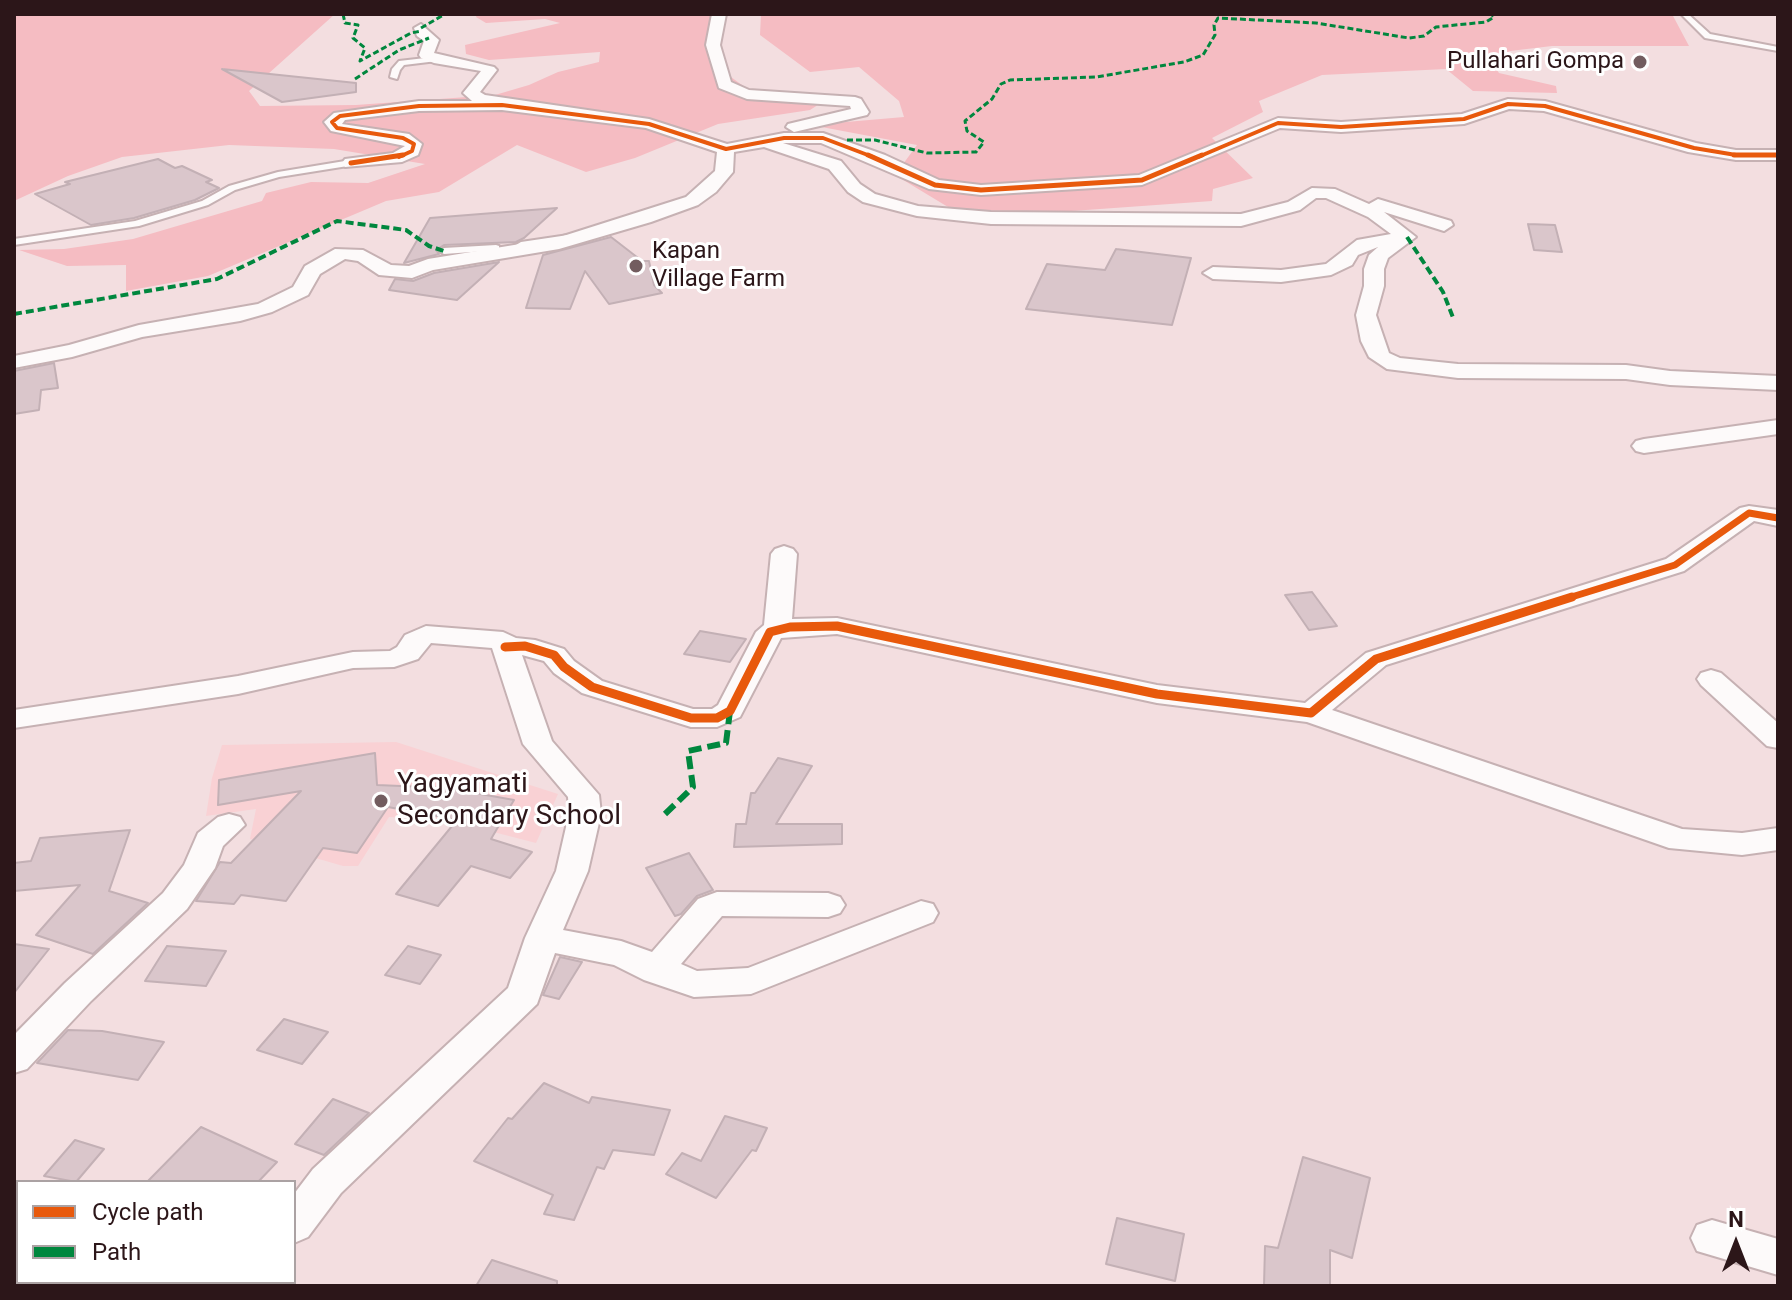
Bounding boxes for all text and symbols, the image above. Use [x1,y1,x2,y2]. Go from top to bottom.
place label: Pullahari Gompa [1447,48,1624,76]
marker: Pullahari Gompa [1631,53,1649,71]
place label: Kapan Village Farm [652,238,785,294]
marker: Kapan Village Farm [627,257,645,275]
place label: Yagyamati Secondary School [397,768,621,834]
marker: Yagyamati Secondary School [372,792,390,810]
legend [16,1180,296,1284]
text: Cycle path [92,1198,204,1226]
north arrow [1696,1204,1776,1284]
text: N [1728,1207,1744,1232]
text: Path [92,1238,141,1266]

